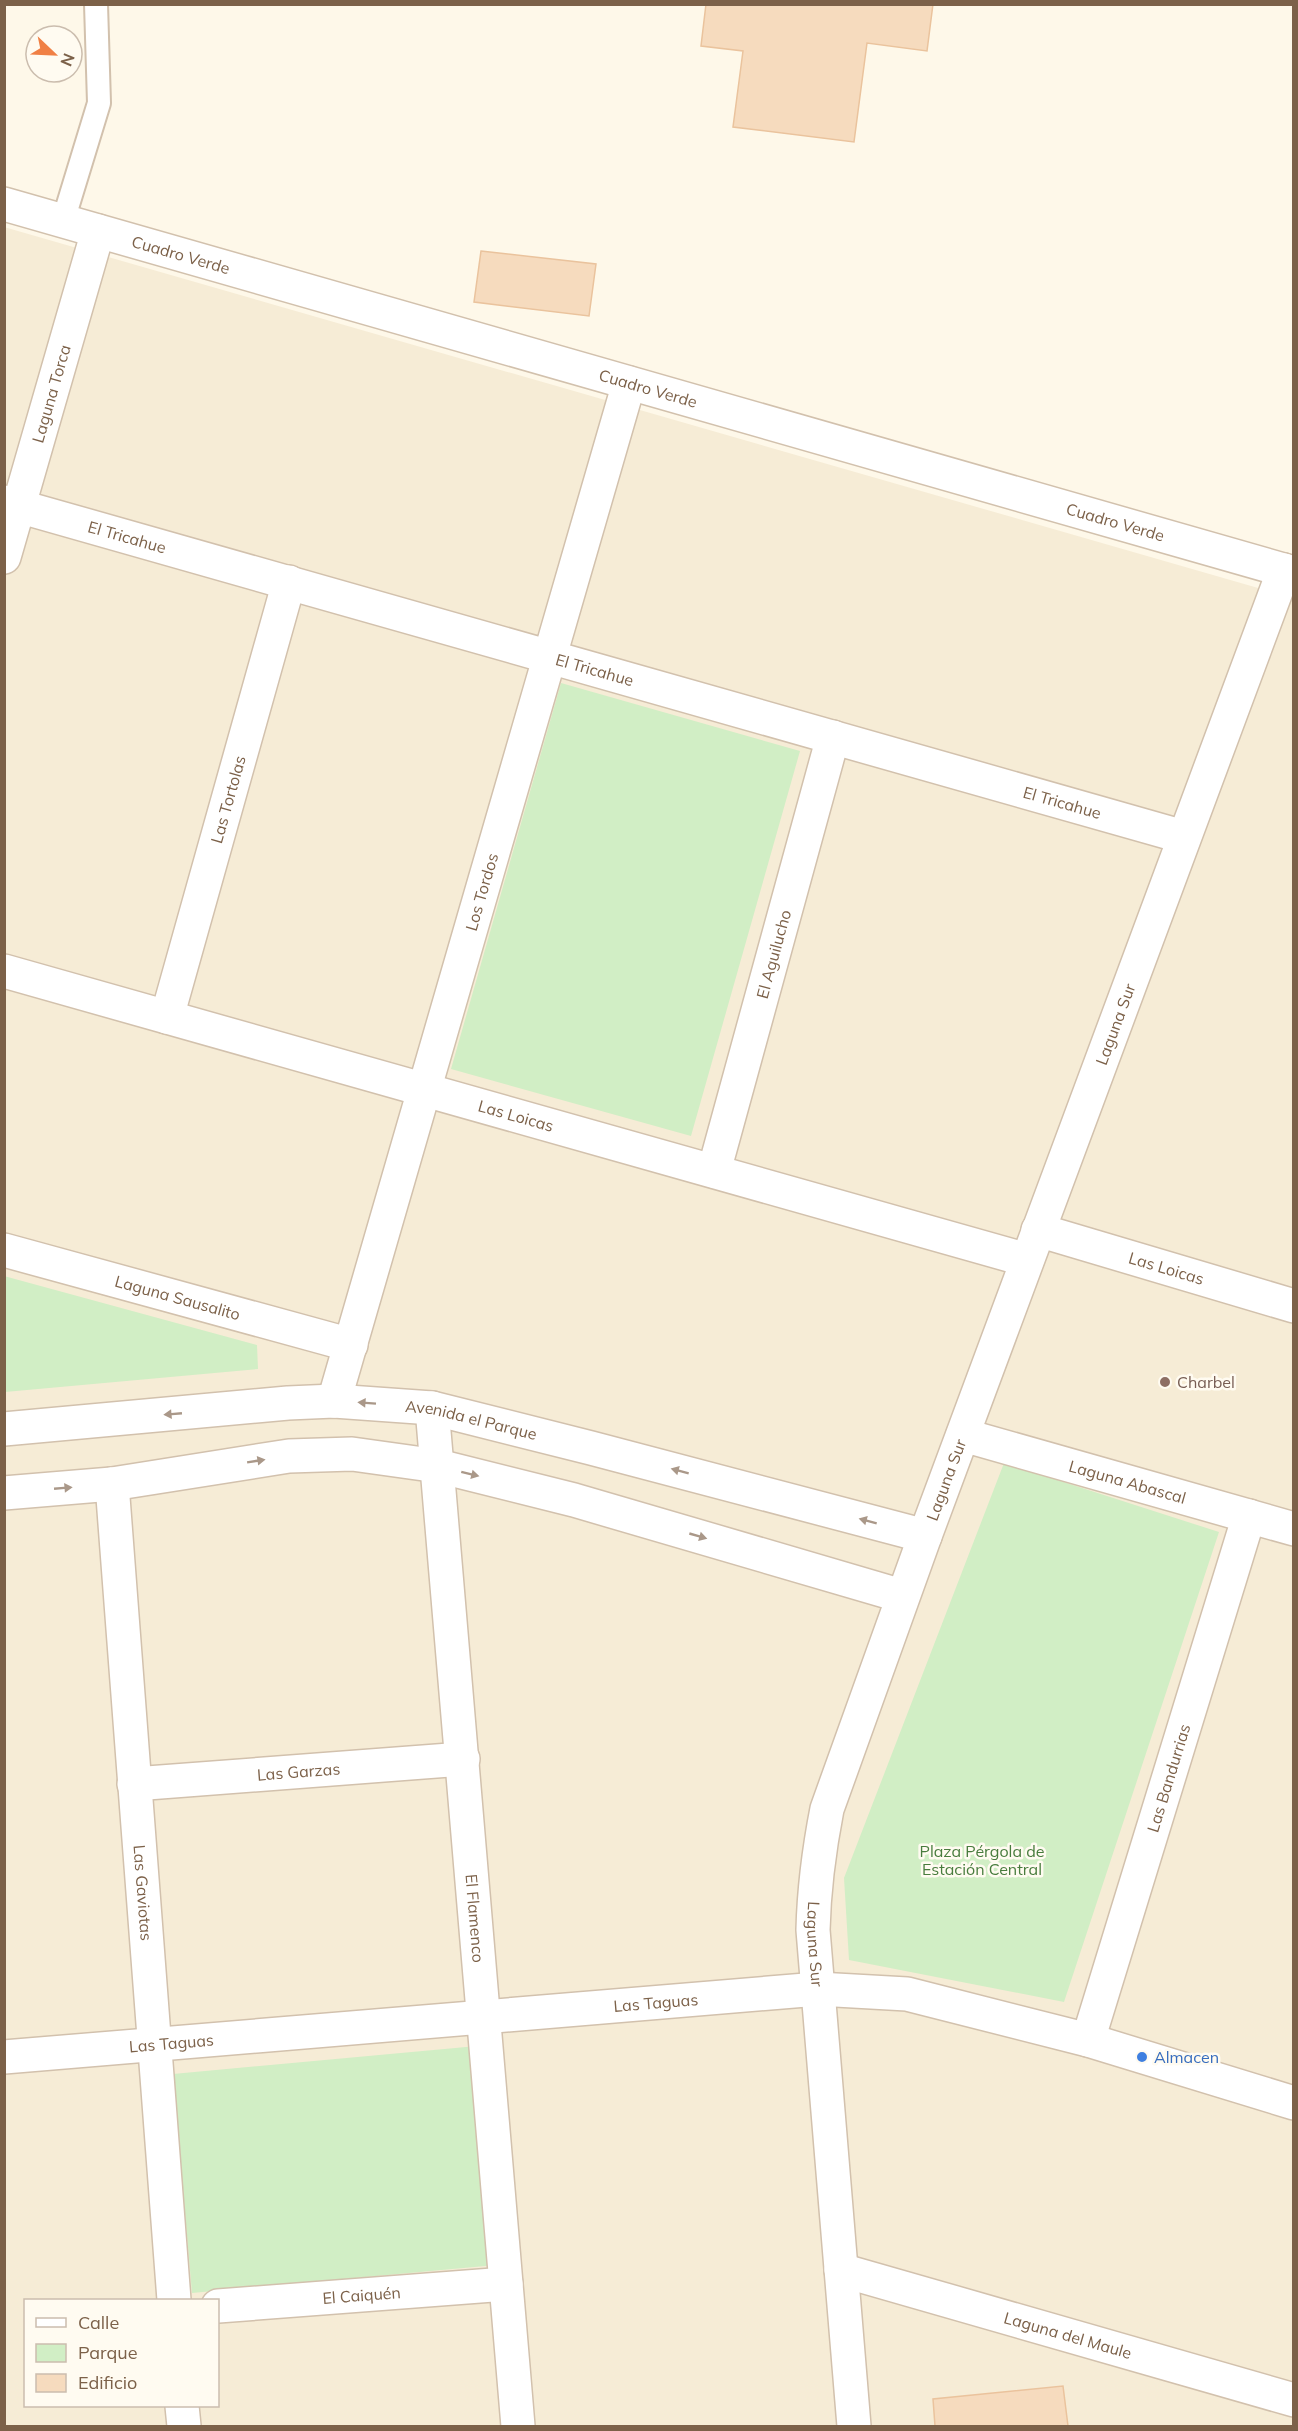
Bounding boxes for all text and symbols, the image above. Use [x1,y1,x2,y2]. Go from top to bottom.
north arrow [24,24,84,84]
text: N [56,50,79,69]
street label: Cuadro Verde [129,231,232,278]
street label: Laguna Torca [27,342,75,445]
street label: Cuadro Verde [597,365,700,412]
street label: Cuadro Verde [1064,498,1167,545]
street label: El Tricahue [86,516,168,558]
street label: El Tricahue [553,649,636,690]
street label: Las Tortolas [206,753,250,846]
street label: El Tricahue [1021,782,1104,823]
street label: Los Tordos [461,851,502,933]
street label: El Aguilucho [752,907,795,1001]
street label: Laguna Sur [1091,980,1140,1068]
street label: Las Loicas [476,1095,556,1136]
street label: Las Loicas [1126,1248,1206,1289]
street label: Laguna Sausalito [113,1271,243,1324]
place label: Charbel [1177,1372,1235,1392]
marker: Charbel [1158,1375,1172,1389]
street label: Avenida el Parque [405,1396,539,1444]
one-way arrow [357,1399,376,1408]
one-way arrow [163,1409,182,1419]
street label: Laguna Sur [922,1436,970,1523]
street label: Laguna Abascal [1067,1456,1188,1508]
one-way arrow [246,1457,265,1466]
one-way arrow [671,1466,689,1476]
one-way arrow [461,1469,479,1479]
one-way arrow [53,1483,72,1493]
one-way arrow [859,1516,877,1526]
one-way arrow [689,1532,707,1541]
street label: Las Bandurrias [1142,1721,1195,1835]
street label: Las Garzas [256,1758,341,1785]
park label: Plaza Pérgola de Estación Central [920,1841,1044,1879]
street label: Las Gaviotas [129,1844,157,1942]
street label: El Flamenco [461,1873,489,1963]
street label: Laguna Sur [803,1901,828,1988]
street label: Las Taguas [613,1989,699,2016]
street label: Las Taguas [128,2030,215,2057]
place label: Almacen [1154,2047,1219,2067]
marker: Almacen [1135,2050,1149,2064]
street label: El Caiquén [322,2282,401,2308]
legend [24,2299,219,2407]
street label: Laguna del Maule [1002,2307,1134,2363]
text: Calle [78,2311,119,2334]
text: Parque [78,2341,137,2364]
text: Edificio [78,2371,137,2394]

